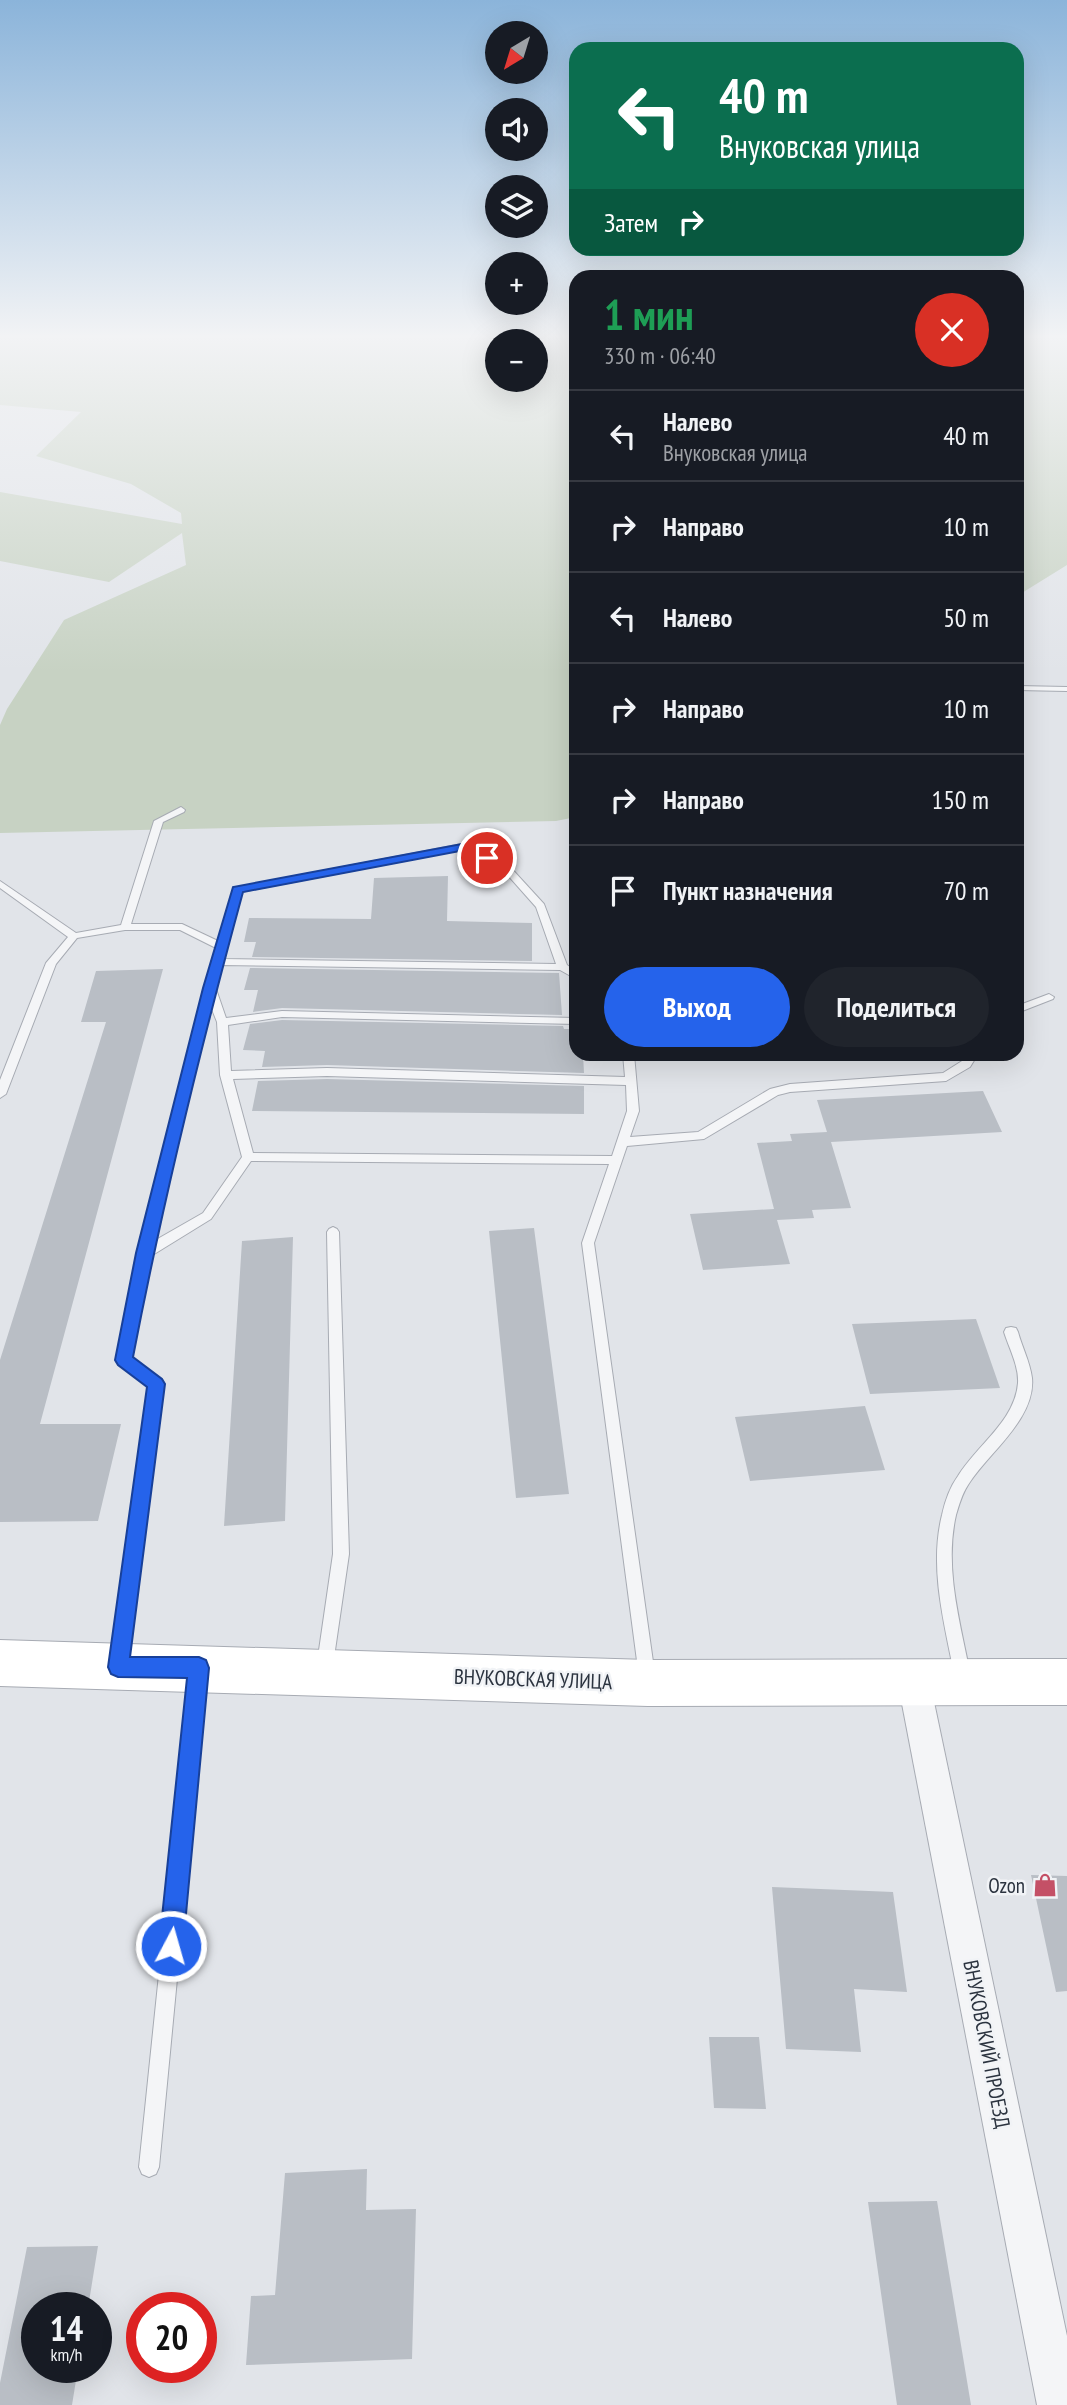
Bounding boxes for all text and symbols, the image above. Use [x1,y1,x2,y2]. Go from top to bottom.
north arrow [485,21,548,84]
map controls [485,21,548,392]
text: 40 m [719,63,808,127]
icon: left [604,70,695,161]
button: sound [485,98,548,161]
text: Внуковская улица [719,125,920,167]
button: layers [485,175,548,238]
icon: right [672,203,710,241]
text: Затем [604,206,658,239]
button: + [485,252,548,315]
text: 1 мин [604,287,694,342]
button: close [915,293,989,367]
button: − [485,329,548,392]
text: 330 m · 06:40 [604,341,716,370]
text: Налево [663,405,732,438]
icon: left [604,417,642,455]
text: 40 m [943,419,989,452]
text: Внуковская улица [663,438,808,467]
icon: right [604,508,642,546]
text: Направо [663,510,744,543]
text: 10 m [943,510,989,543]
icon: left [604,599,642,637]
text: Налево [663,601,732,634]
text: 50 m [943,601,989,634]
icon: right [604,690,642,728]
text: Направо [663,692,744,725]
text: 10 m [943,692,989,725]
icon: right [604,781,642,819]
text: Направо [663,783,744,816]
text: 150 m [931,783,989,816]
pin [457,828,517,888]
icon: arrive [468,839,506,877]
icon: arrive [604,872,642,910]
text: Пункт назначения [663,874,833,907]
text: 70 m [943,874,989,907]
button: Выход [604,967,790,1047]
button: Поделиться [804,967,989,1047]
street label: ВНУКОВСКАЯ УЛИЦА [453,1663,613,1695]
shop icon: Ozon [1031,1871,1059,1899]
place label: Ozon [988,1872,1025,1899]
position arrow [134,1909,208,1983]
street label: ВНУКОВСКИЙ ПРОЕЗД [957,1958,1017,2130]
speed limit sign: 20 [126,2292,217,2383]
text: 14 [50,2305,83,2351]
text: km/h [51,2343,82,2366]

